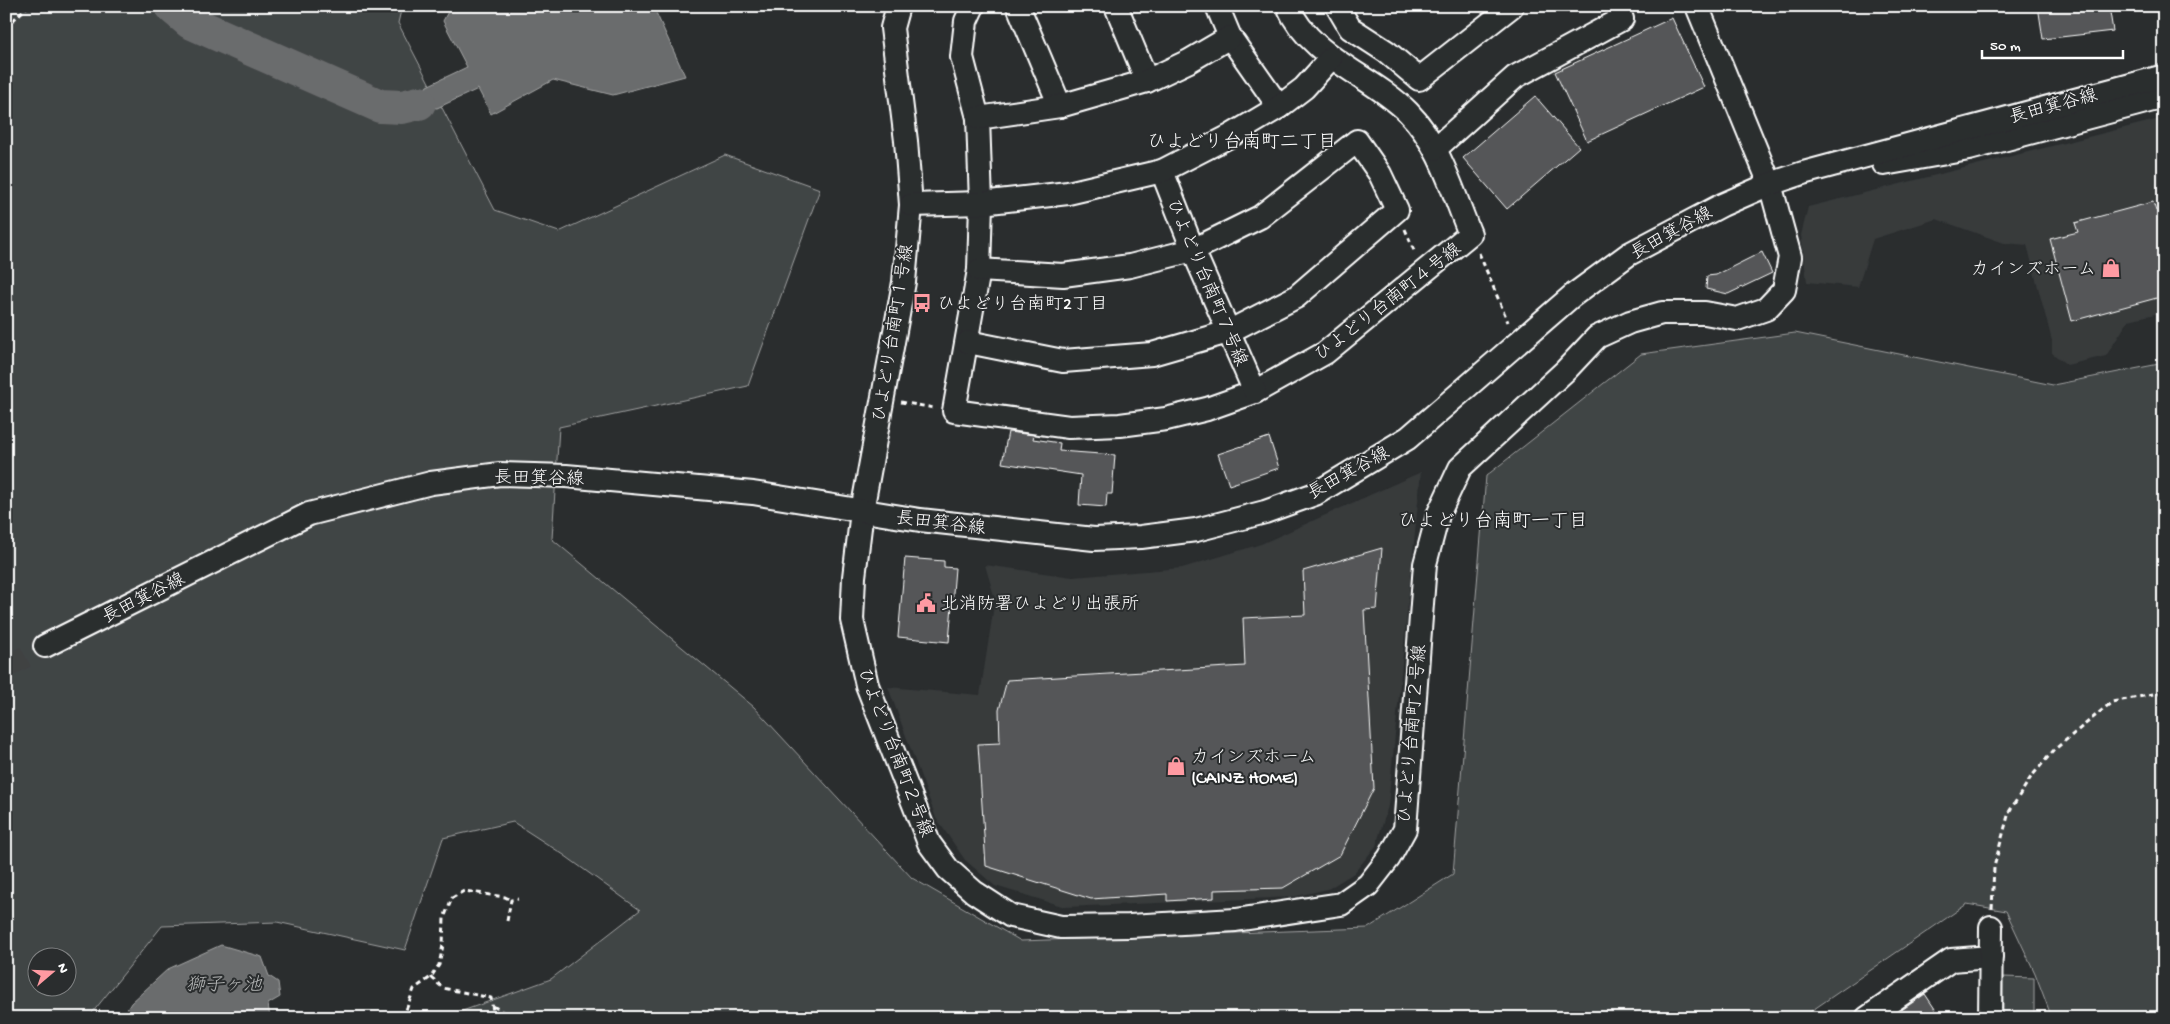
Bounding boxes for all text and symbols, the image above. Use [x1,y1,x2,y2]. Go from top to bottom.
scale bar [1982,28,2124,60]
text: 50 m [1990,38,2021,56]
street label: 長田箕谷線 [2007,85,2100,129]
district label: ひよどり台南町二丁目 [1147,131,1337,155]
street label: ひよどり台南町７号線 [1161,196,1251,370]
street label: 長田箕谷線 [1627,202,1717,265]
street label: ひよどり台南町４号線 [1311,238,1466,367]
street label: ひよどり台南町１号線 [869,243,919,424]
shop icon: カインズホーム [2100,257,2122,279]
place label: カインズホーム [1971,260,2096,281]
bus stop icon: ひよどり台南町2丁目 [911,292,933,314]
place label: ひよどり台南町2丁目 [937,294,1108,316]
street label: 長田箕谷線 [1304,442,1394,505]
street label: 長田箕谷線 [494,467,584,491]
street label: 長田箕谷線 [895,508,987,540]
district label: ひよどり台南町一丁目 [1398,510,1588,534]
street label: 長田箕谷線 [99,569,189,629]
public building icon: 北消防署ひよどり出張所 [915,592,937,614]
place label: 北消防署ひよどり出張所 [941,594,1139,616]
street label: ひよどり台南町２号線 [1394,644,1432,825]
street label: ひよどり台南町２号線 [852,665,937,841]
place label: カインズホーム (CAINZ HOME) [1191,748,1316,790]
shop icon: カインズホーム (CAINZ HOME) [1165,755,1187,777]
north arrow [28,946,78,996]
text: N [52,961,71,976]
water label: 獅子ヶ池 [186,975,263,998]

